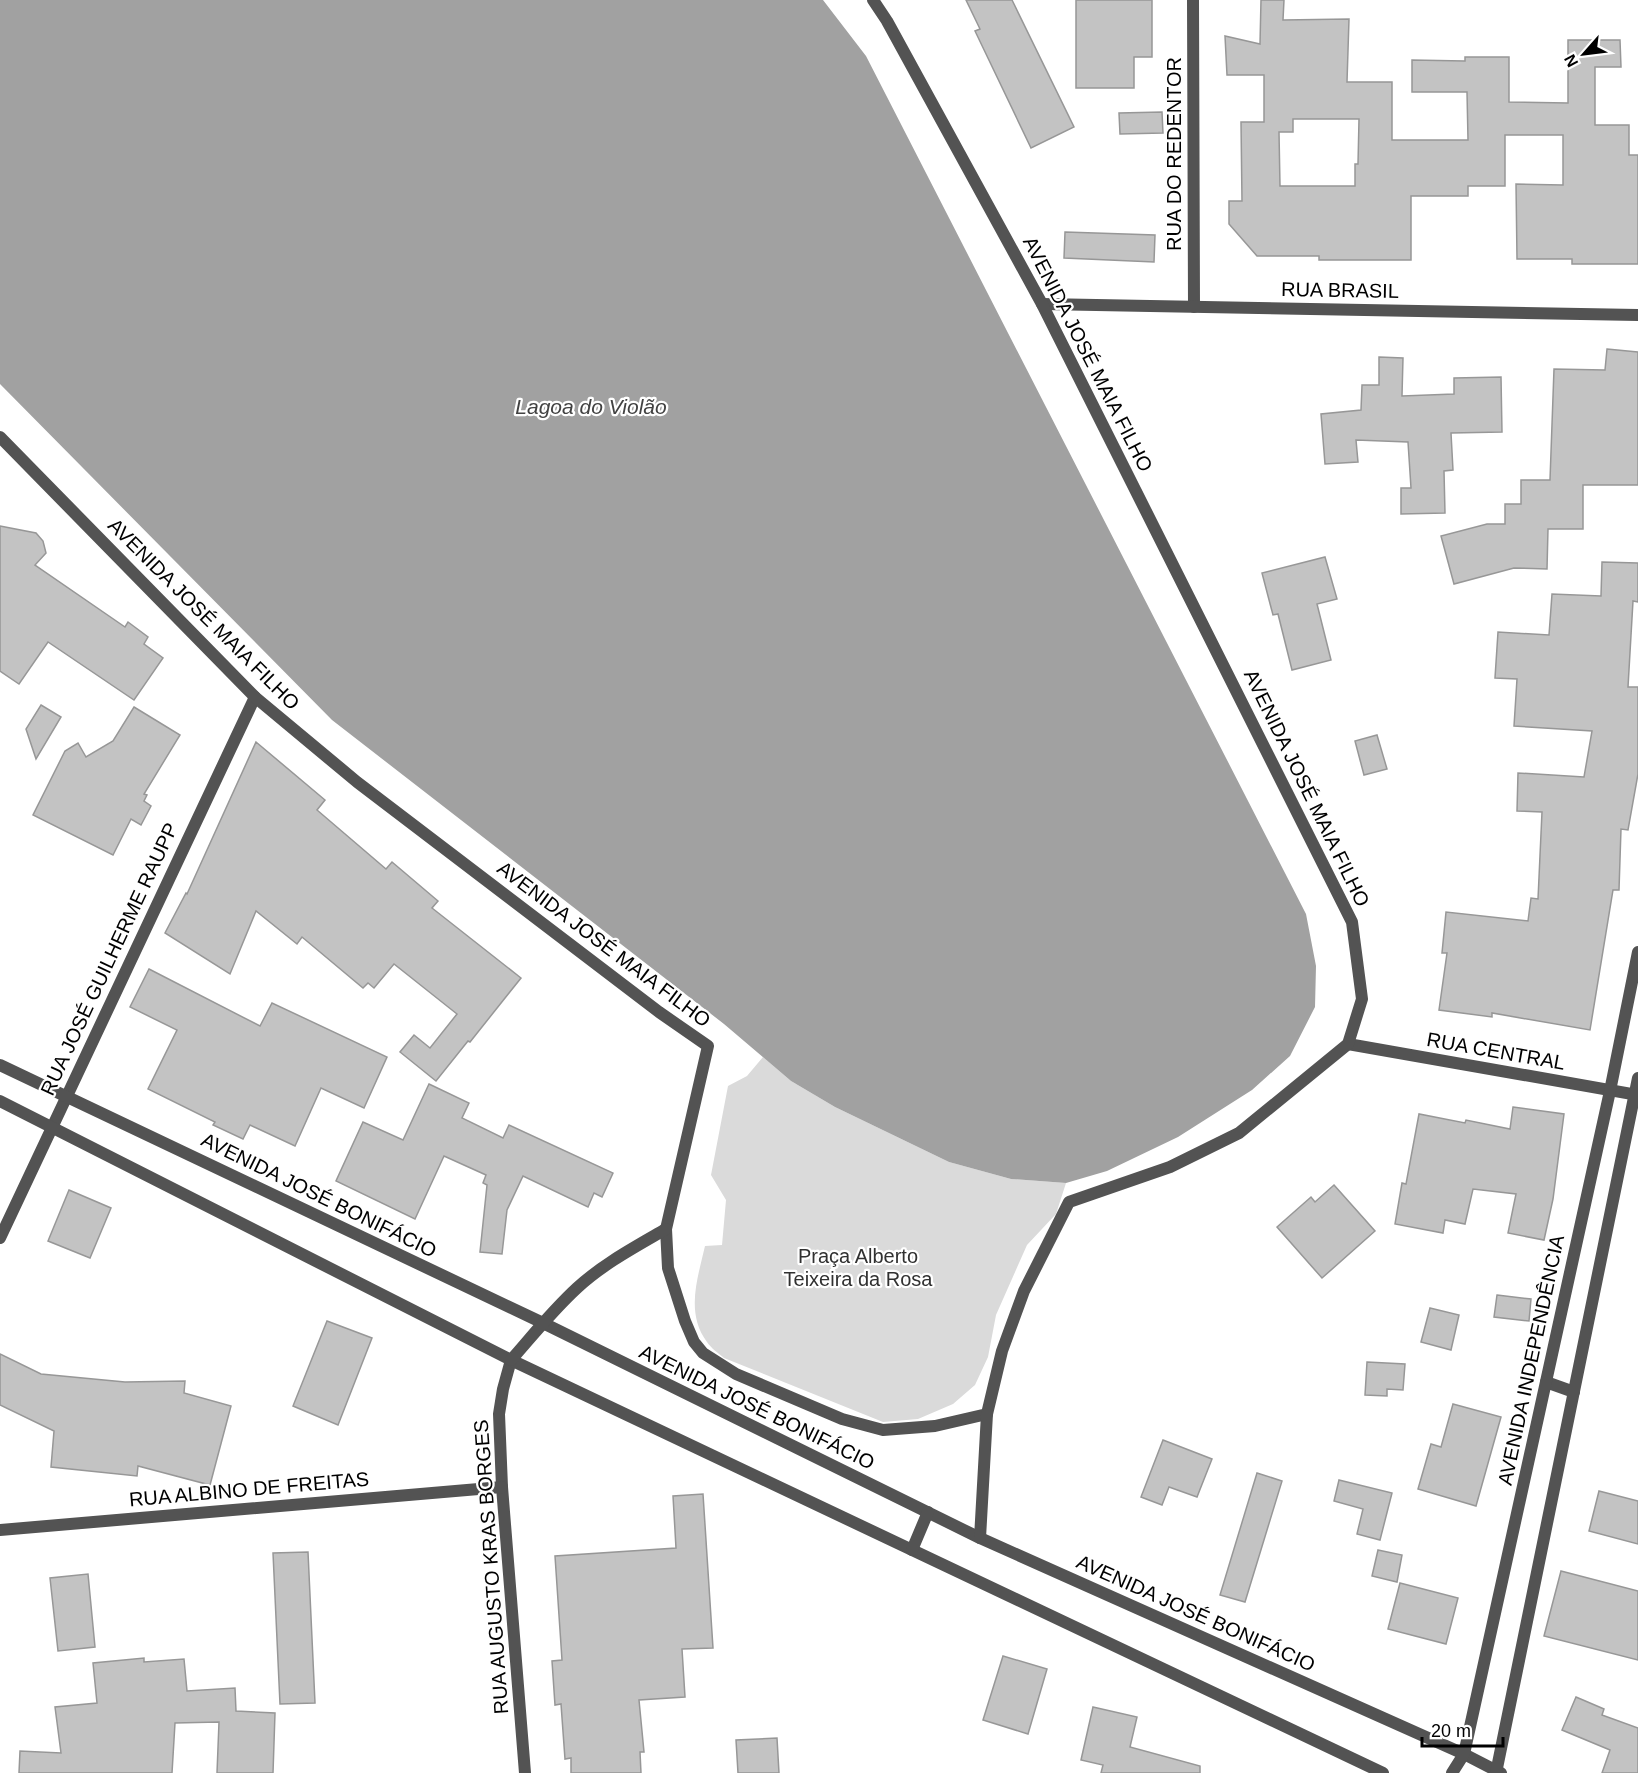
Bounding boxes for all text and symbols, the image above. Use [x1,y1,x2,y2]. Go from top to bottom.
north arrow [1554,24,1614,84]
text: N [1561,52,1581,70]
street label: RUA DO REDENTOR [1163,57,1185,251]
street label: AVENIDA JOSÉ MAIA FILHO [1019,233,1157,475]
street label: RUA BRASIL [1281,278,1399,302]
water label: Lagoa do Violão [515,395,667,418]
street label: AVENIDA JOSÉ MAIA FILHO [104,514,304,714]
street label: AVENIDA JOSÉ MAIA FILHO [1240,666,1374,910]
street label: RUA JOSÉ GUILHERME RAUPP [36,819,182,1099]
street label: AVENIDA JOSÉ MAIA FILHO [493,857,715,1031]
street label: RUA CENTRAL [1425,1028,1567,1074]
street label: AVENIDA JOSÉ BONIFÁCIO [198,1128,440,1262]
street label: AVENIDA INDEPENDÊNCIA [1494,1232,1568,1487]
park label: Praça Alberto Teixeira da Rosa [784,1245,933,1290]
street label: AVENIDA JOSÉ BONIFÁCIO [636,1340,878,1474]
street label: RUA AUGUSTO KRAS BORGES [470,1419,512,1715]
street label: RUA ALBINO DE FREITAS [128,1468,370,1510]
street label: AVENIDA JOSÉ BONIFÁCIO [1073,1550,1319,1676]
scale bar [1422,1710,1503,1748]
text: 20 m [1431,1721,1471,1741]

